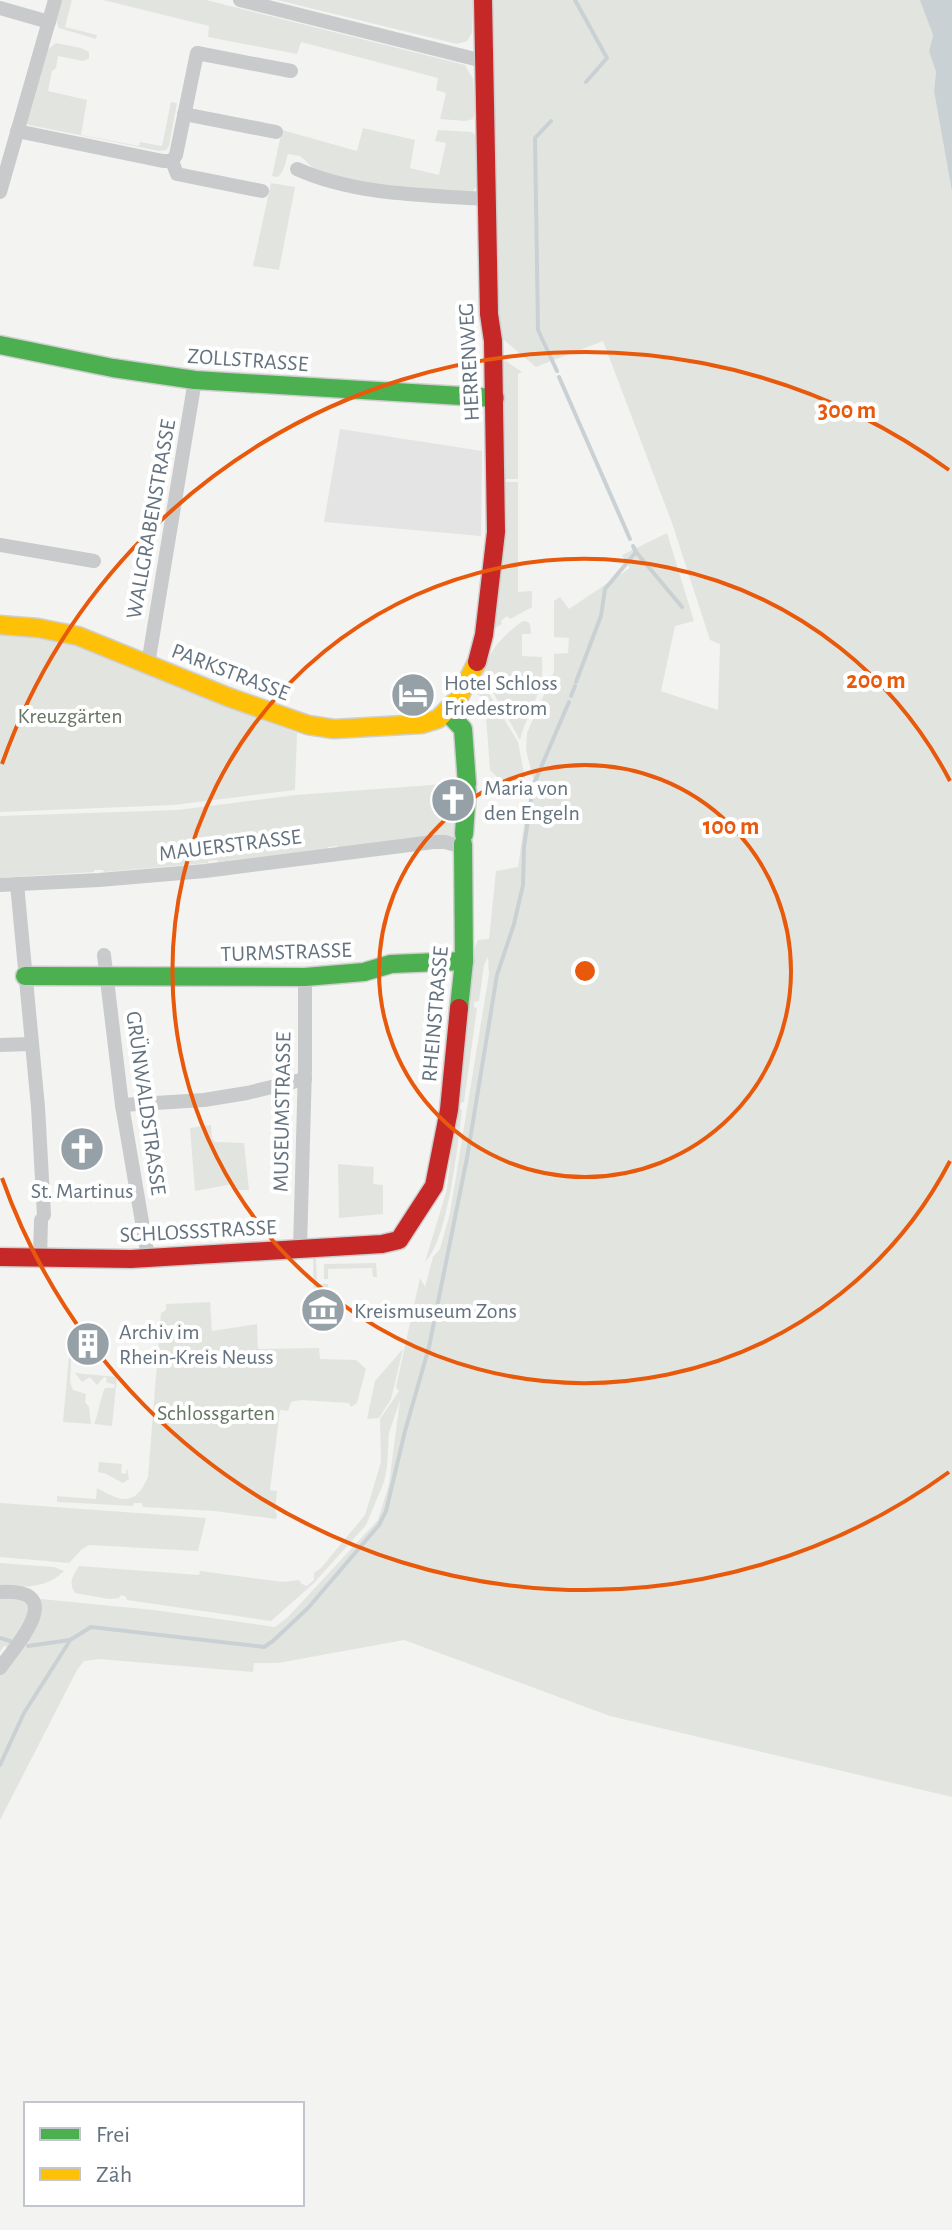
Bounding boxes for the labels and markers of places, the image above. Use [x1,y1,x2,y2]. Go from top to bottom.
hotel icon: Hotel Schloss Friedestrom [389,671,437,719]
place label: Hotel Schloss Friedestrom [444,672,558,719]
church icon: Maria von den Engeln [429,776,477,824]
place label: Maria von den Engeln [484,777,580,824]
centre of rings [571,957,599,985]
church icon: St. Martinus [58,1125,106,1173]
place label: St. Martinus [31,1180,133,1202]
museum icon: Kreismuseum Zons [299,1286,347,1334]
place label: Kreismuseum Zons [354,1300,517,1322]
building icon: Archiv im Rhein-Kreis Neuss [64,1320,112,1368]
place label: Archiv im Rhein-Kreis Neuss [119,1321,274,1368]

